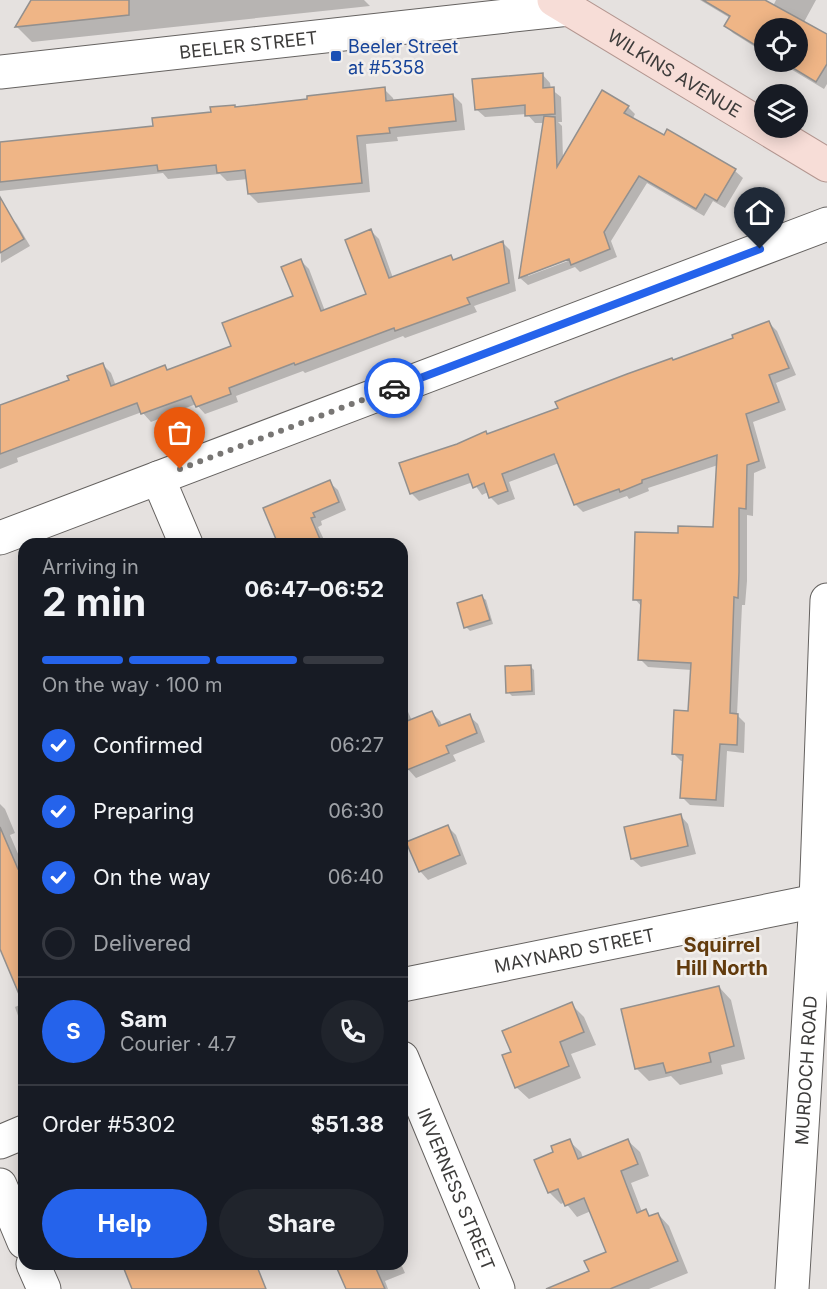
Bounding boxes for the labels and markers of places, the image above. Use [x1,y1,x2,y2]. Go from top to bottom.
place label: Beeler Street at #5358 [348,36,458,78]
marker: Beeler Street at #5358 [329,49,343,63]
pin [734,187,785,249]
pin [154,407,205,469]

